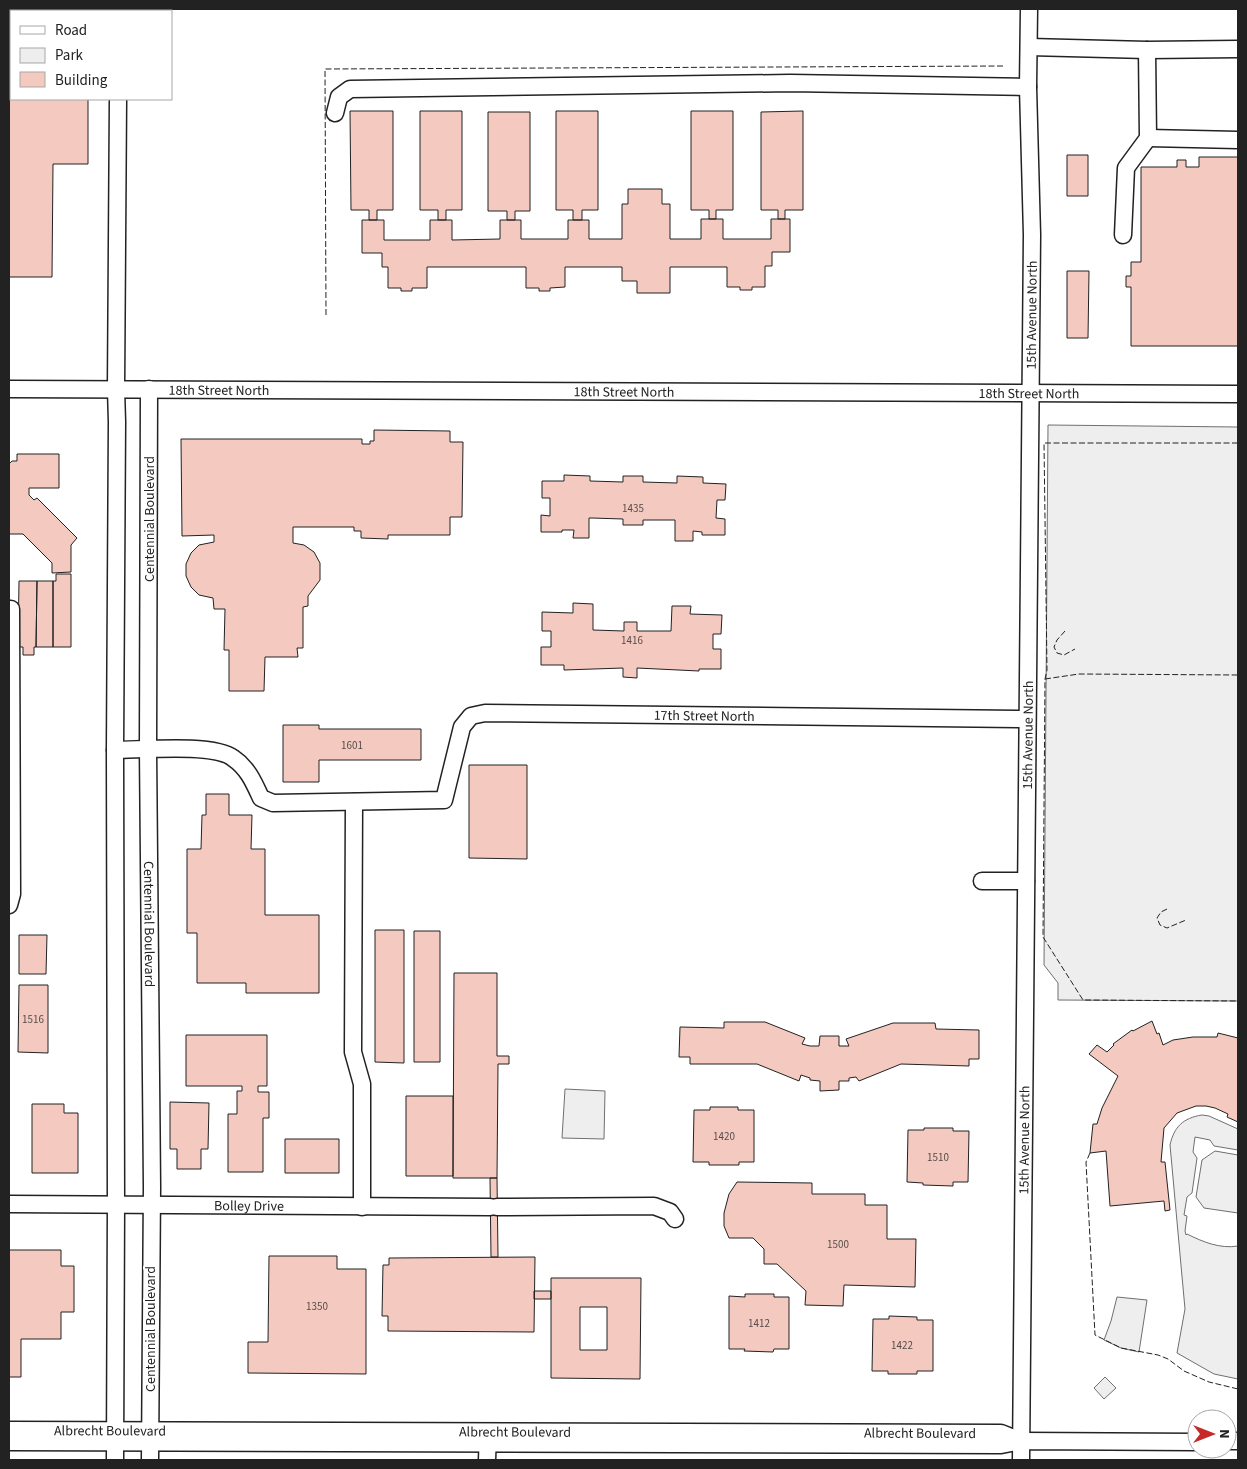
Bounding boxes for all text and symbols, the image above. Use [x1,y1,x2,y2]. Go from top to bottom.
legend [10,10,172,100]
text: Road [55,20,87,41]
text: Park [55,45,84,66]
text: Building [55,70,108,91]
street label: 15th Avenue North [1022,260,1043,370]
street label: 18th Street North [169,381,269,401]
street label: 18th Street North [573,382,674,403]
street label: 18th Street North [978,384,1079,404]
street label: Centennial Boulevard [140,456,160,582]
house number: 1435 [622,501,644,516]
house number: 1416 [621,633,643,648]
street label: 15th Avenue North [1018,680,1039,790]
street label: 17th Street North [654,706,755,727]
house number: 1601 [341,738,363,753]
street label: Centennial Boulevard [138,861,159,987]
house number: 1516 [22,1012,44,1027]
street label: 15th Avenue North [1014,1085,1035,1195]
house number: 1420 [713,1129,735,1144]
house number: 1510 [927,1150,949,1165]
street label: Bolley Drive [214,1196,284,1217]
house number: 1500 [827,1237,849,1252]
street label: Centennial Boulevard [141,1266,161,1392]
house number: 1350 [306,1299,328,1314]
house number: 1412 [748,1316,770,1331]
house number: 1422 [891,1338,913,1353]
north arrow [1187,1409,1237,1459]
street label: Albrecht Boulevard [54,1421,166,1441]
street label: Albrecht Boulevard [459,1422,571,1443]
street label: Albrecht Boulevard [864,1424,976,1444]
text: N [1214,1429,1234,1439]

